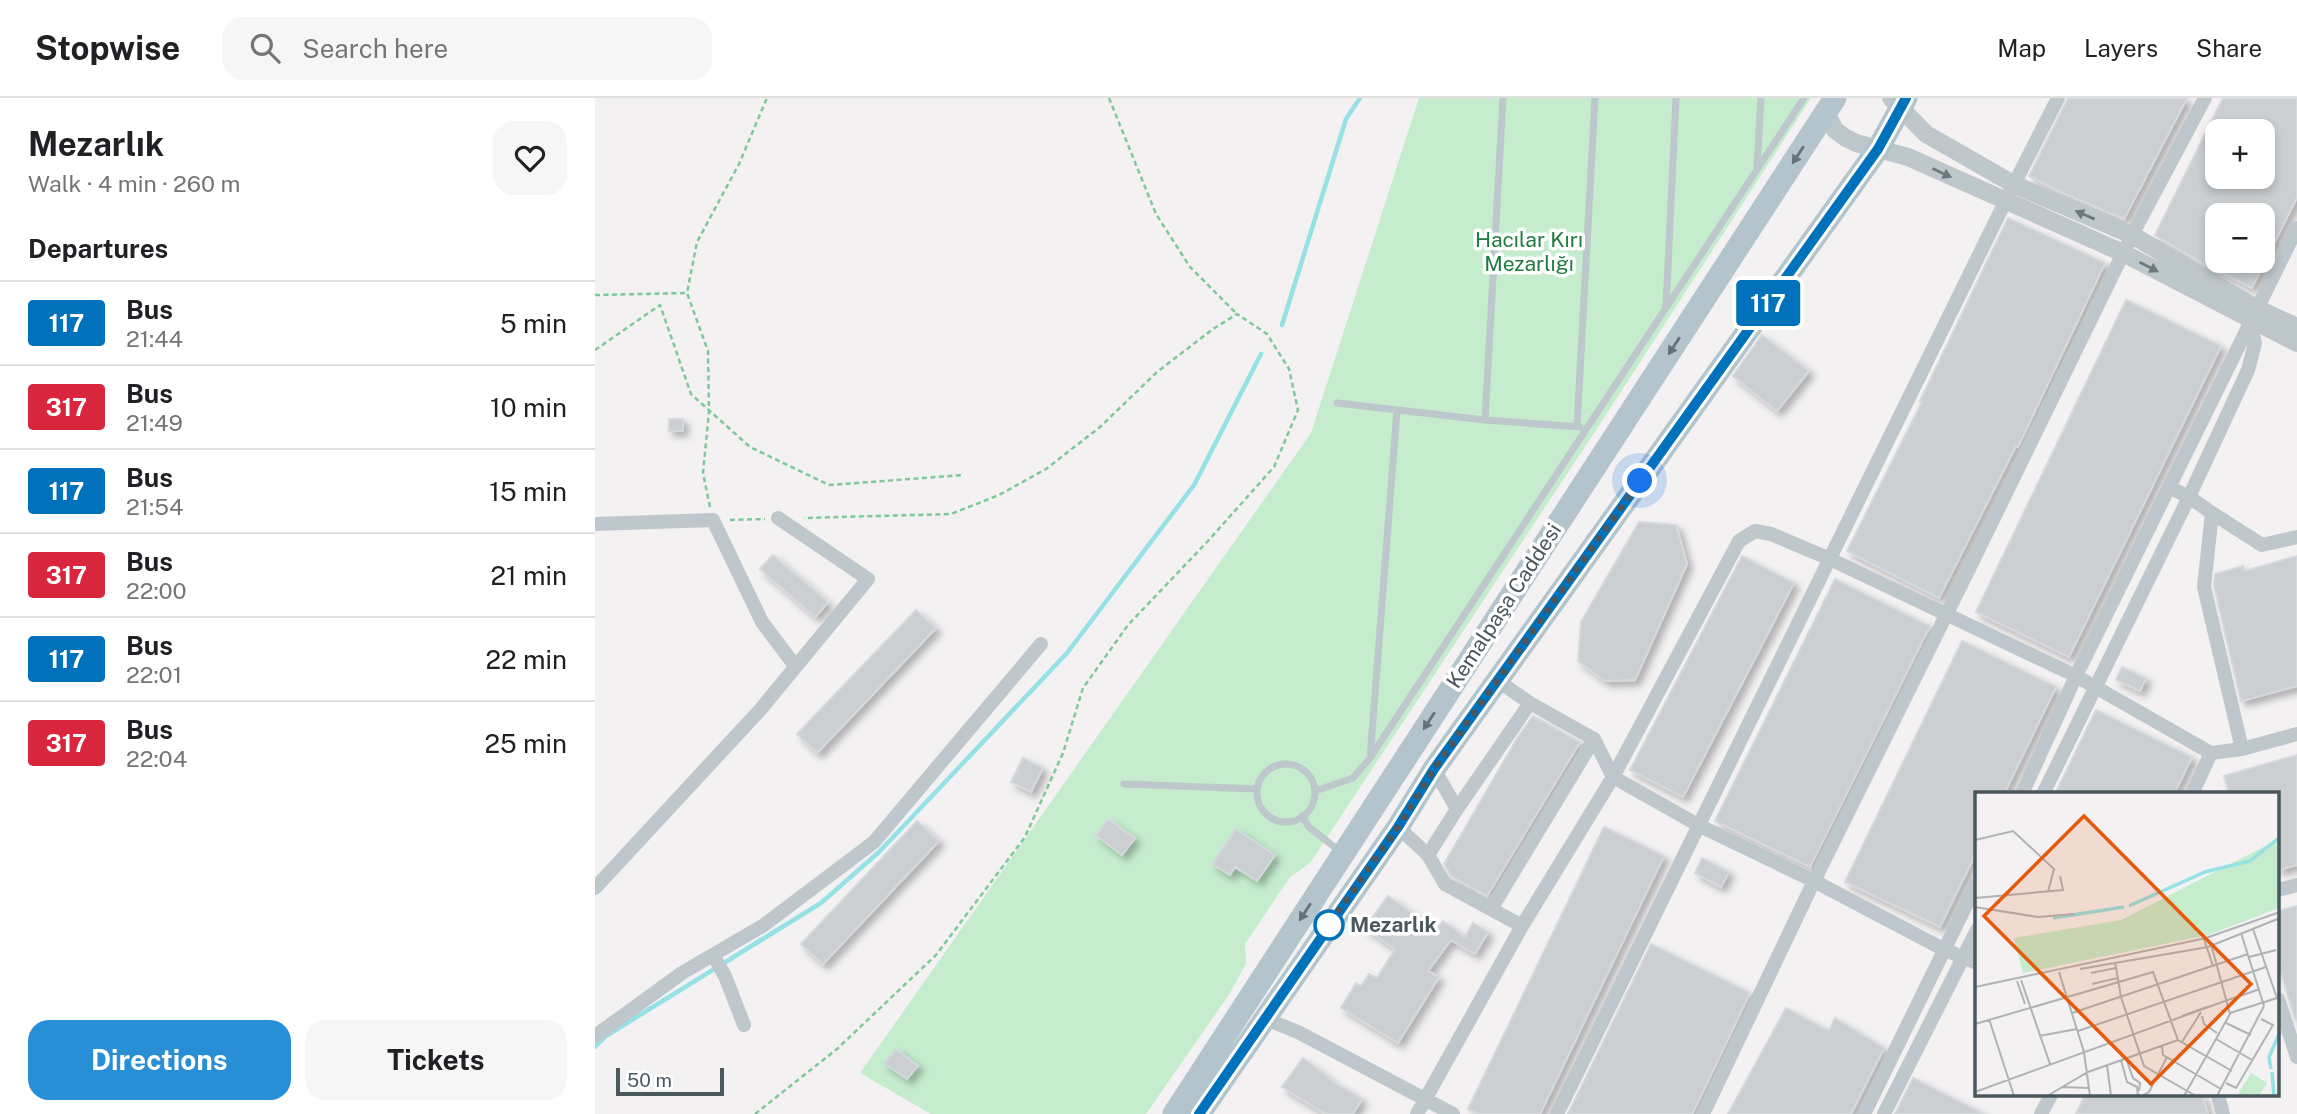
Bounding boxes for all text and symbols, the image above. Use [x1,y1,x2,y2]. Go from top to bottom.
search box [222,17,712,80]
text: Stopwise [35,29,180,67]
icon: search [246,29,284,67]
text: Search here [302,33,448,64]
text: Map [1997,34,2046,62]
text: Layers [2084,34,2158,62]
text: Share [2196,34,2262,62]
map controls [2205,119,2275,273]
button: + [2205,119,2275,189]
button: heart [493,121,567,195]
text: Mezarlık [28,125,164,163]
one-way arrow [1791,146,1805,164]
one-way arrow [1932,167,1952,178]
text: Walk · 4 min · 260 m [28,170,241,197]
button: − [2205,203,2275,273]
one-way arrow [2075,209,2096,220]
park label: Hacılar Kırı Mezarlığı [1475,227,1583,276]
text: Departures [28,233,168,264]
one-way arrow [2139,261,2159,272]
line badge: 117 [1728,280,1808,326]
text: 117 [1750,289,1786,317]
text: Bus [126,294,173,325]
text: 5 min [500,308,567,339]
text: 117 [49,309,84,337]
text: 21:44 [126,325,183,352]
one-way arrow [1667,336,1680,355]
text: Bus [126,378,173,409]
text: 10 min [490,392,567,423]
text: 317 [46,393,87,421]
text: 21:49 [126,409,183,436]
text: Bus [126,462,173,493]
your location [1622,463,1657,498]
text: 15 min [489,476,567,507]
text: 117 [49,477,84,505]
text: 21:54 [126,493,183,520]
street label: Kemalpaşa Caddesi [1441,519,1566,693]
text: Bus [126,546,173,577]
text: 21 min [491,560,567,591]
text: 317 [46,561,87,589]
text: 22:00 [126,577,187,604]
text: Bus [126,630,173,661]
text: 22 min [486,644,567,675]
text: 117 [49,645,84,673]
text: 22:01 [126,661,182,688]
one-way arrow [1422,711,1435,731]
text: Bus [126,714,173,745]
text: 25 min [484,728,567,759]
text: 317 [46,729,87,757]
text: 22:04 [126,745,187,772]
inset map [1975,792,2280,1096]
one-way arrow [1298,902,1311,921]
marker: Mezarlık [1314,910,1344,940]
place label: Mezarlık [1350,912,1437,937]
button: Directions [28,1020,291,1100]
button: Tickets [305,1020,567,1100]
scale bar [616,1065,725,1097]
text: 50 m [627,1069,672,1091]

